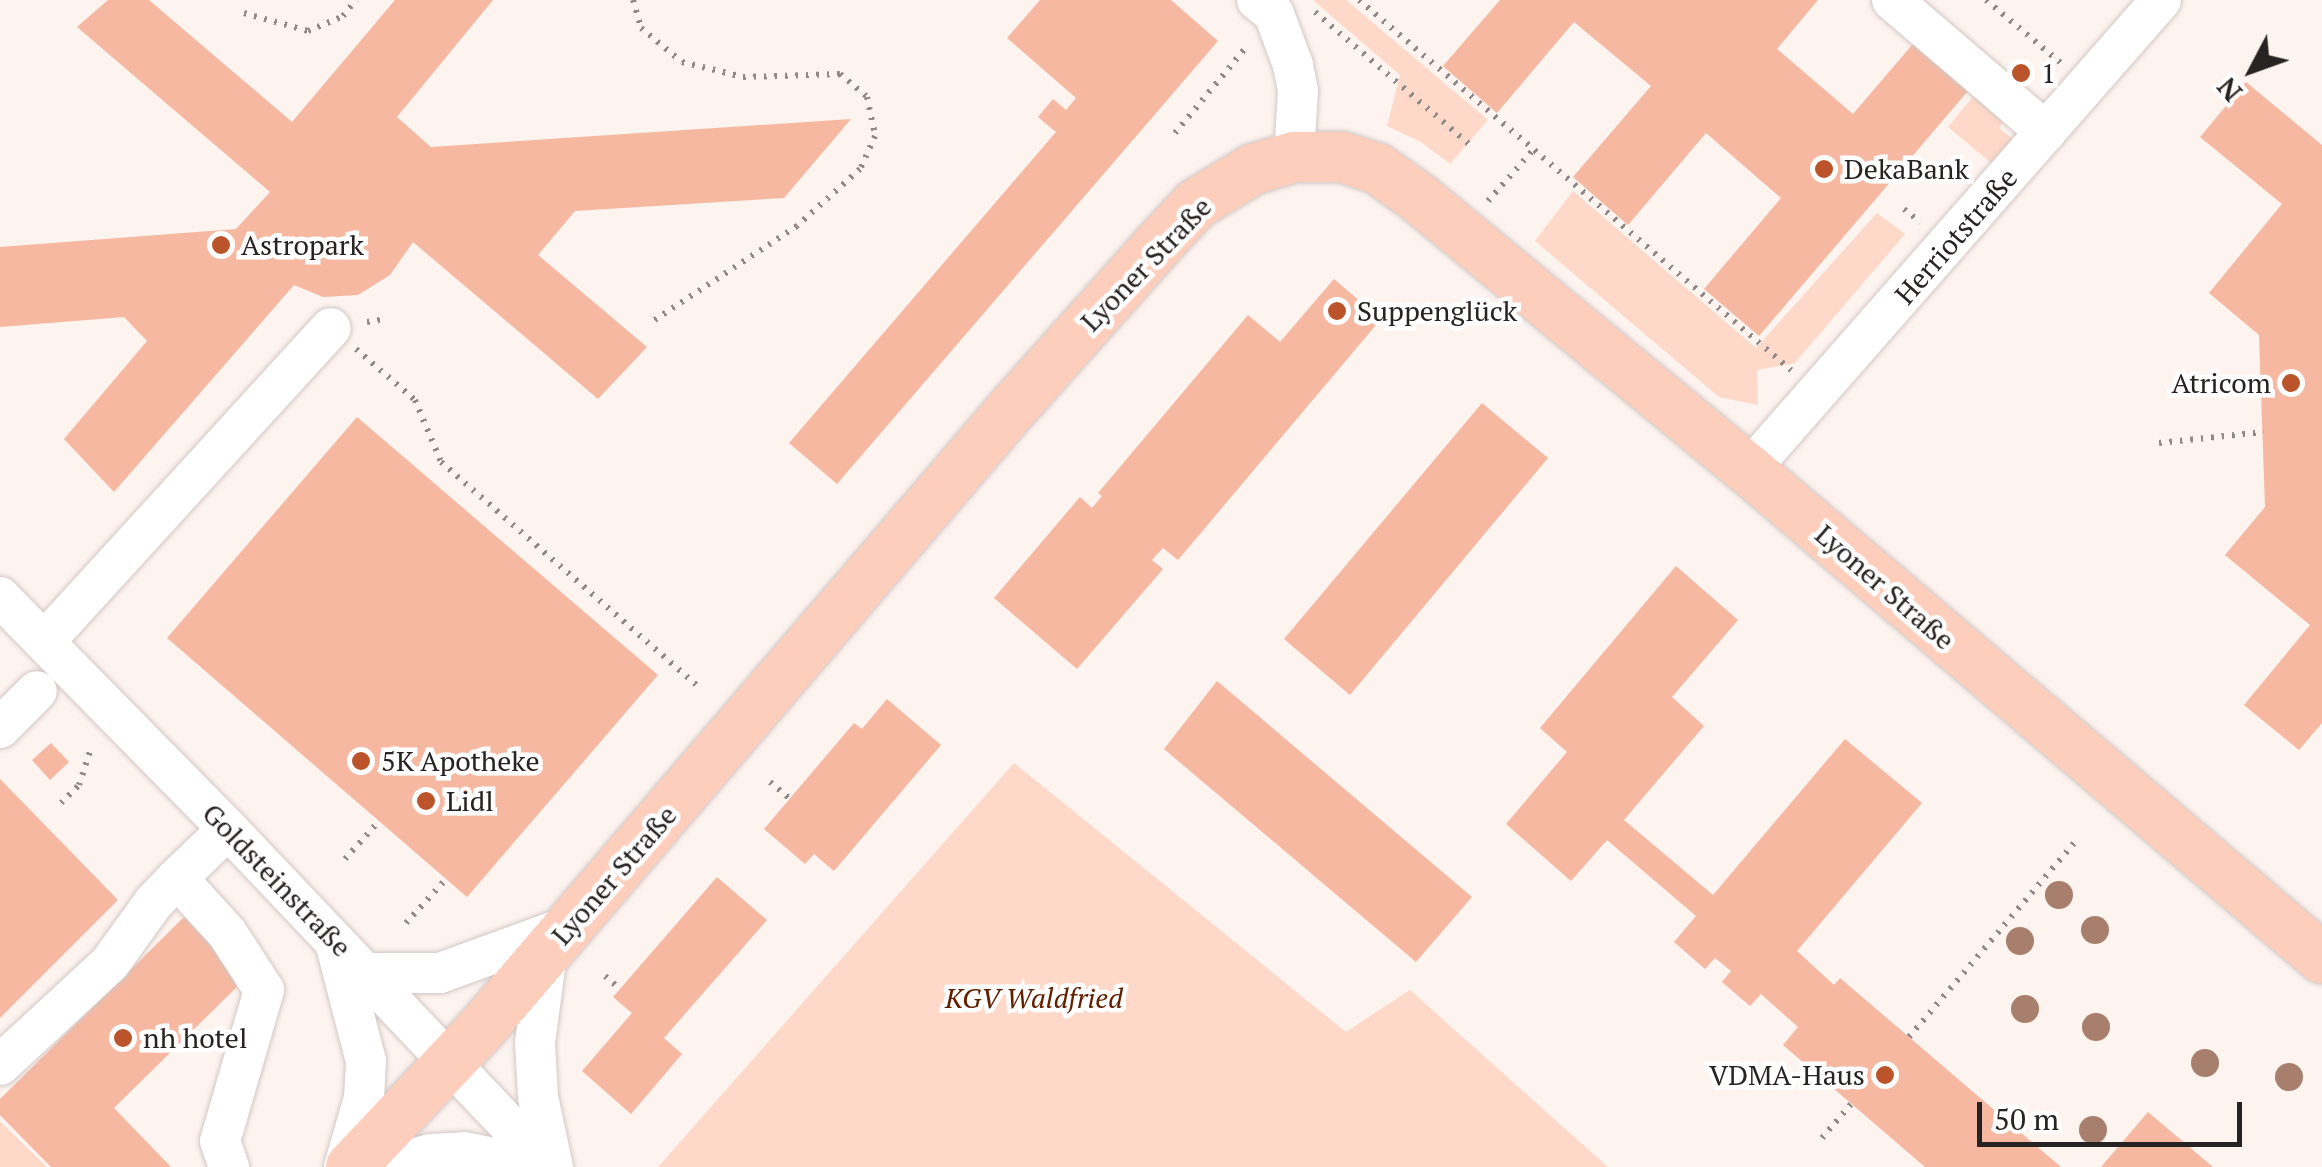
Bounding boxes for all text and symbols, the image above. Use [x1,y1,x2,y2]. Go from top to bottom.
north arrow [2202,20,2302,120]
place label: 1 [2041,56,2056,90]
marker: 1 [2010,62,2032,84]
text: N [2208,70,2250,110]
place label: DekaBank [1844,152,1969,186]
marker: DekaBank [1813,158,1835,180]
street label: Herriotstraße [1888,161,2024,311]
street label: Lyoner Straße [1074,190,1218,338]
place label: Astropark [241,228,364,262]
marker: Astropark [210,234,232,256]
place label: Suppenglück [1357,294,1517,328]
marker: Suppenglück [1326,300,1348,322]
place label: Atricom [2171,366,2271,400]
marker: Atricom [2280,372,2302,394]
street label: Lyoner Straße [1808,517,1962,657]
place label: 5K Apotheke [381,744,540,778]
marker: 5K Apotheke [350,750,372,772]
place label: Lidl [446,784,494,818]
marker: Lidl [415,790,437,812]
street label: Goldsteinstraße [196,796,358,964]
street label: Lyoner Straße [544,798,684,952]
park label: KGV Waldfried [945,981,1123,1015]
place label: nh hotel [143,1021,247,1055]
marker: nh hotel [112,1027,134,1049]
place label: VDMA-Haus [1709,1058,1865,1092]
marker: VDMA-Haus [1874,1064,1896,1086]
scale bar [1982,1082,2247,1144]
text: 50 m [1994,1099,2059,1139]

